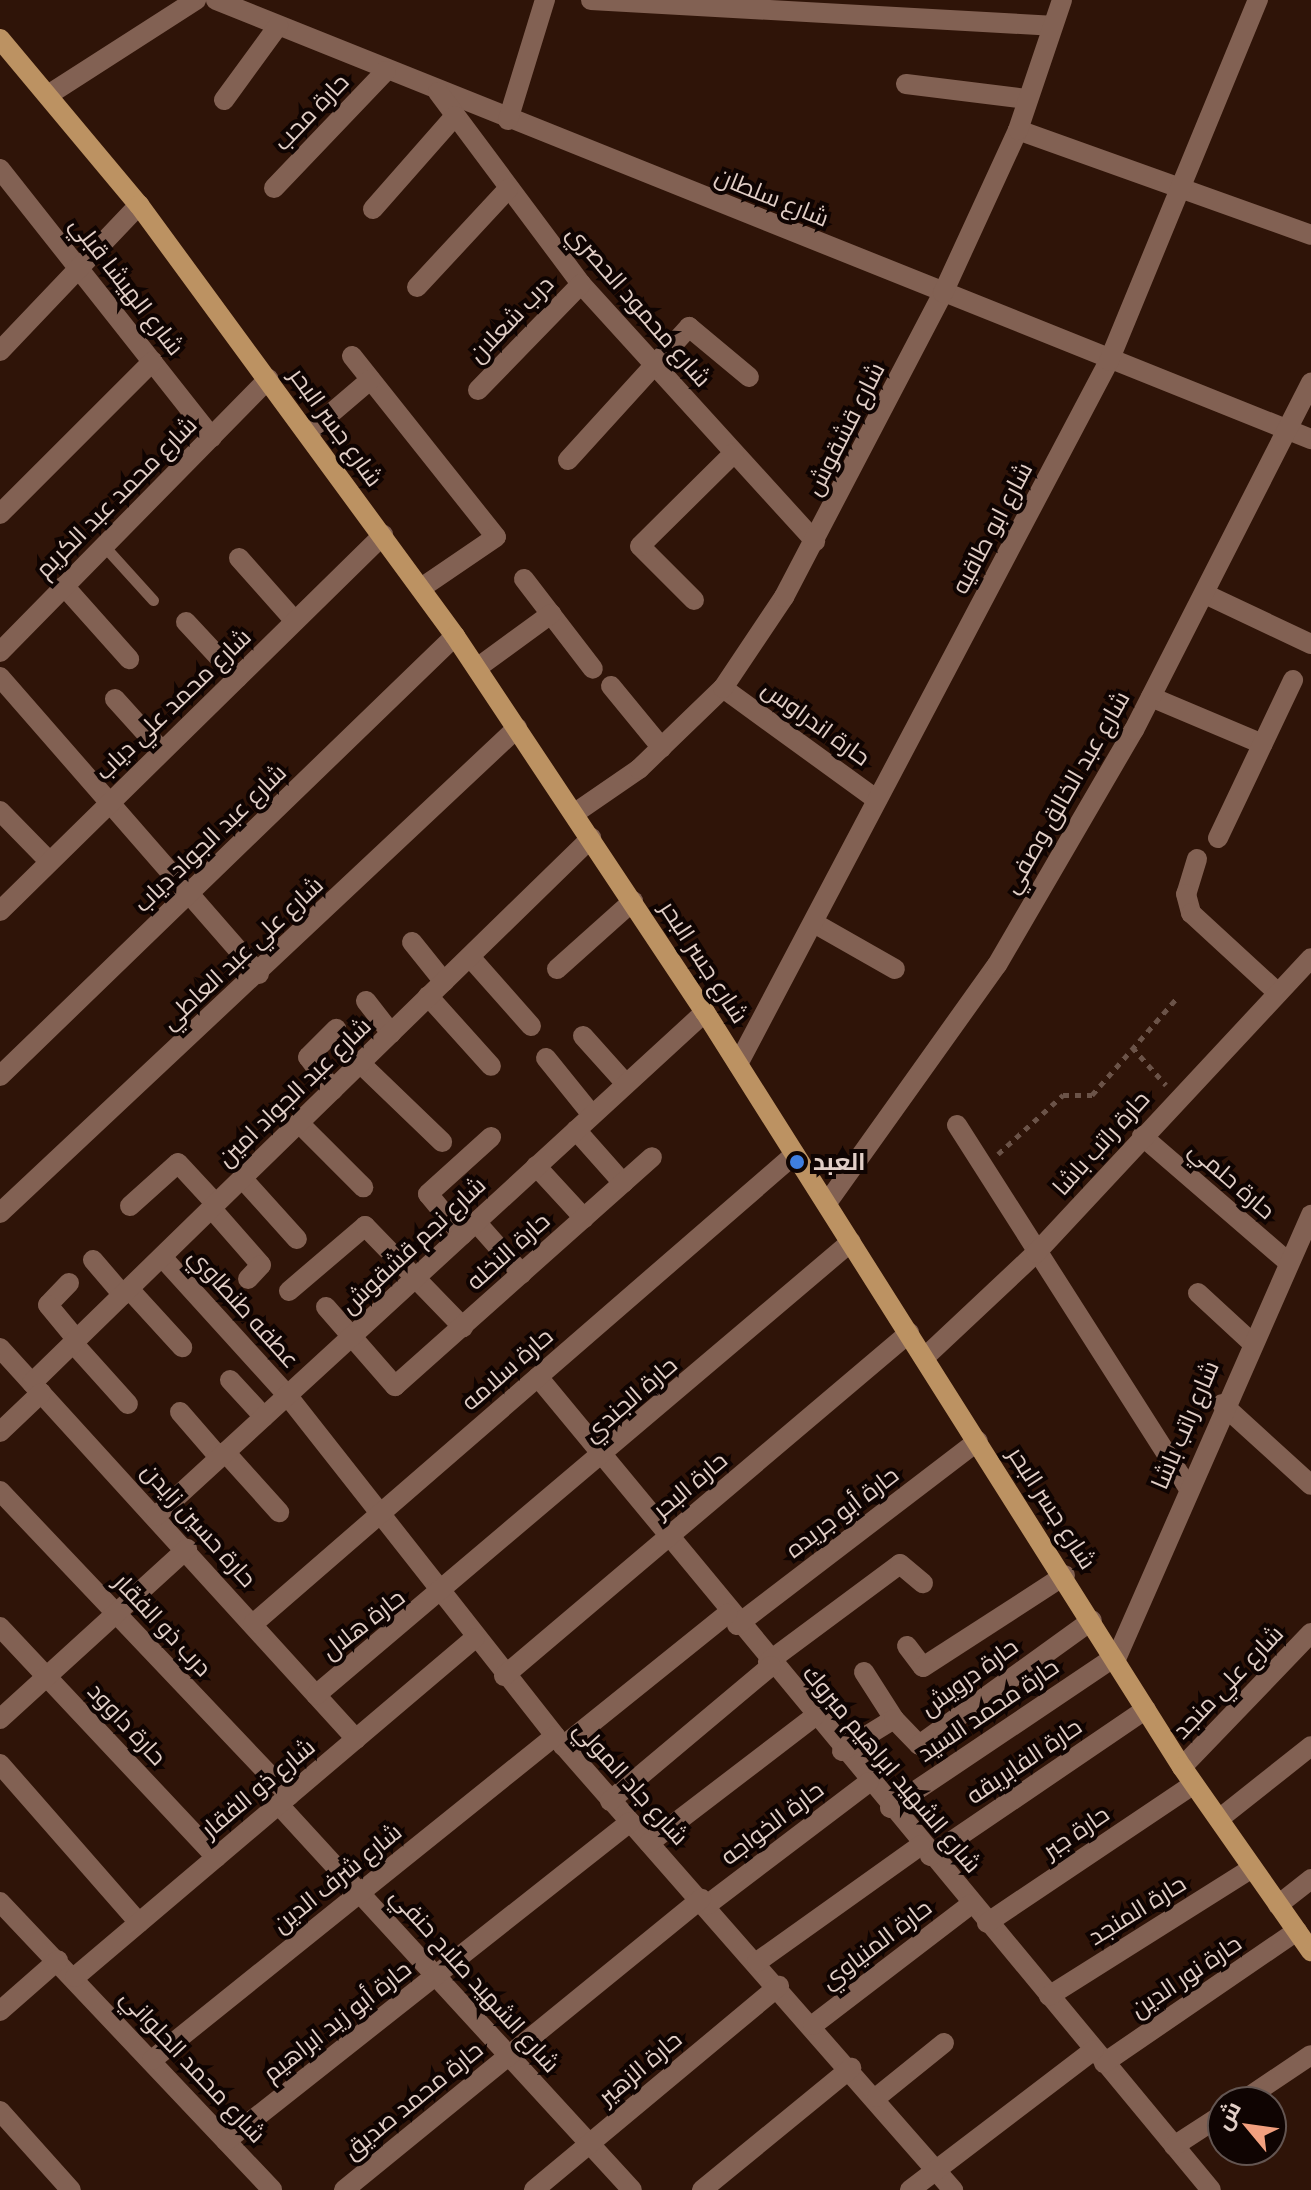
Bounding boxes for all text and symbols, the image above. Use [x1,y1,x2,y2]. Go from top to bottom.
street label: حارة محب [267,68,355,156]
street label: شارع سلطان [711,161,833,233]
street label: شارع الهيشا قبلي [64,211,190,361]
street label: شارع محمود الحصري [561,219,717,393]
street label: درب شعلان [463,270,559,368]
street label: شارع قشقوش [799,358,891,500]
street label: شارع جسر البحر [283,362,389,492]
street label: شارع محمد عبد الكريم [29,410,203,584]
street label: شارع ابو طاقيه [945,457,1039,599]
street label: شارع محمد علي دياب [89,622,257,786]
street label: حارة اندراوس [756,674,876,772]
street label: شارع عبد الخالق وصفي [996,686,1136,898]
street label: شارع عبد الجواد دياب [128,758,292,918]
street label: شارع علي عبد العاطي [155,871,329,1035]
street label: شارع جسر البحر [654,895,754,1029]
street label: شارع عبد الجواد امين [211,1011,377,1173]
street label: حارة راتب باشا [1047,1085,1155,1201]
street label: حارة حلمي [1183,1135,1281,1225]
place label: العبد [813,1148,866,1176]
marker: العبد [788,1153,806,1171]
street label: شارع نجم قشقوش [335,1170,491,1320]
street label: حارة النخله [460,1206,556,1296]
street label: عطفه طنطاوي [183,1242,305,1374]
street label: حارة سلامه [456,1322,558,1416]
street label: حارة الجندي [577,1350,683,1448]
street label: شارع راتب باشا [1145,1356,1225,1494]
street label: شارع جسر البحر [1002,1441,1102,1575]
street label: حارة البحر [647,1446,733,1524]
street label: حارة حسين زايدن [136,1457,262,1593]
street label: حارة أبو جريده [780,1460,904,1564]
street label: درب ذو الفقار [108,1568,218,1682]
street label: حارة هلال [316,1583,410,1665]
street label: شارع علي منجد [1167,1619,1289,1745]
street label: حارة درويش [915,1632,1023,1722]
street label: حارة محمد السيد [912,1652,1064,1768]
street label: شارع الشهيد ابراهيم مبروك [797,1659,987,1879]
street label: حارة داوود [82,1677,172,1771]
street label: حارة الفابريقه [961,1712,1087,1810]
street label: شارع جاد المولي [568,1715,694,1851]
street label: شارع ذو الفقار [195,1732,321,1844]
street label: حارة الخواجه [715,1775,829,1871]
street label: حارة جبر [1037,1799,1115,1865]
street label: شارع شرف الدين [267,1817,407,1939]
street label: حارة المنجد [1083,1869,1191,1951]
street label: شارع الشهيد صلاح حنفي [384,1882,566,2078]
street label: حارة المنياوي [815,1893,937,1995]
street label: حارة نور الدين [1125,1928,1247,2024]
street label: حارة أبو زيد ابراهيم [257,1954,417,2088]
street label: شارع محمد الحلواني [115,1983,271,2149]
street label: حارة الزهير [593,2025,687,2111]
street label: حارة محمد صديق [337,2035,489,2165]
north arrow [1207,2086,1287,2166]
text: ش [1208,2096,1248,2135]

